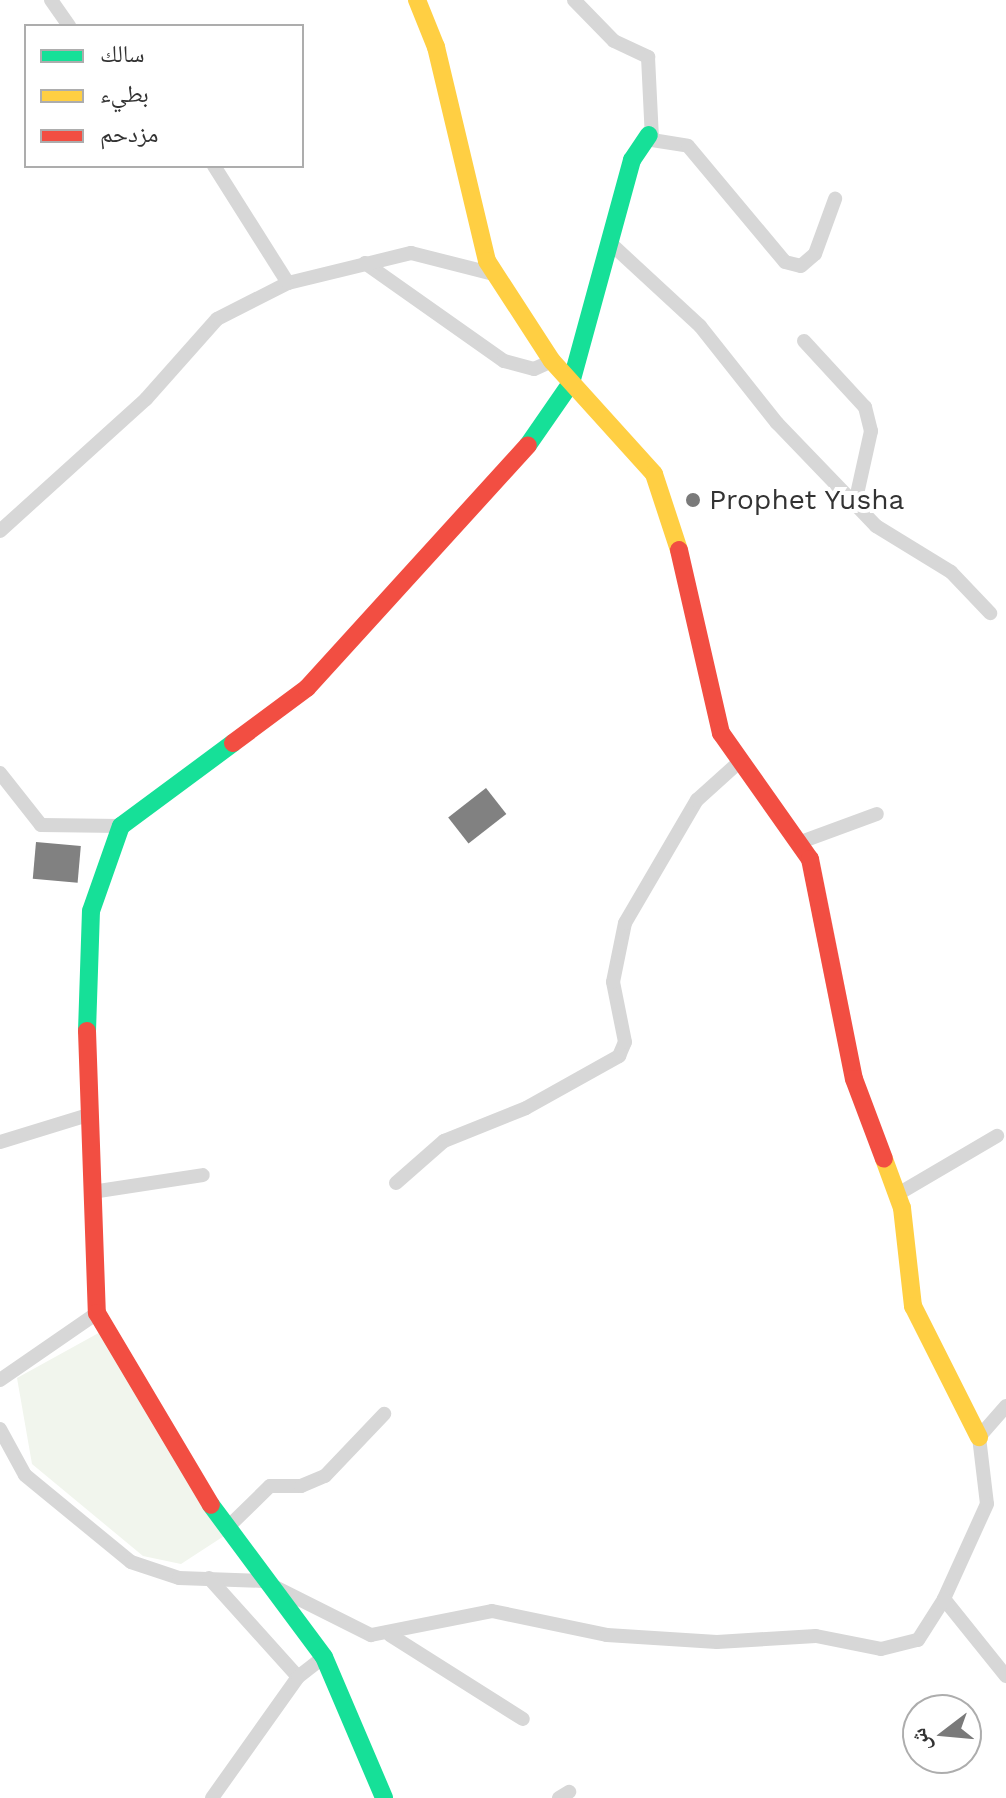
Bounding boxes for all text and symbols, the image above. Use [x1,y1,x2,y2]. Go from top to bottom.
legend [24,24,304,168]
text: سالك [100,40,145,68]
text: بطيء [100,80,149,108]
text: مزدحم [100,120,159,148]
place label: Prophet Yusha [709,483,906,517]
marker: Prophet Yusha [684,491,702,509]
north arrow [902,1694,982,1774]
text: ش [905,1726,936,1755]

